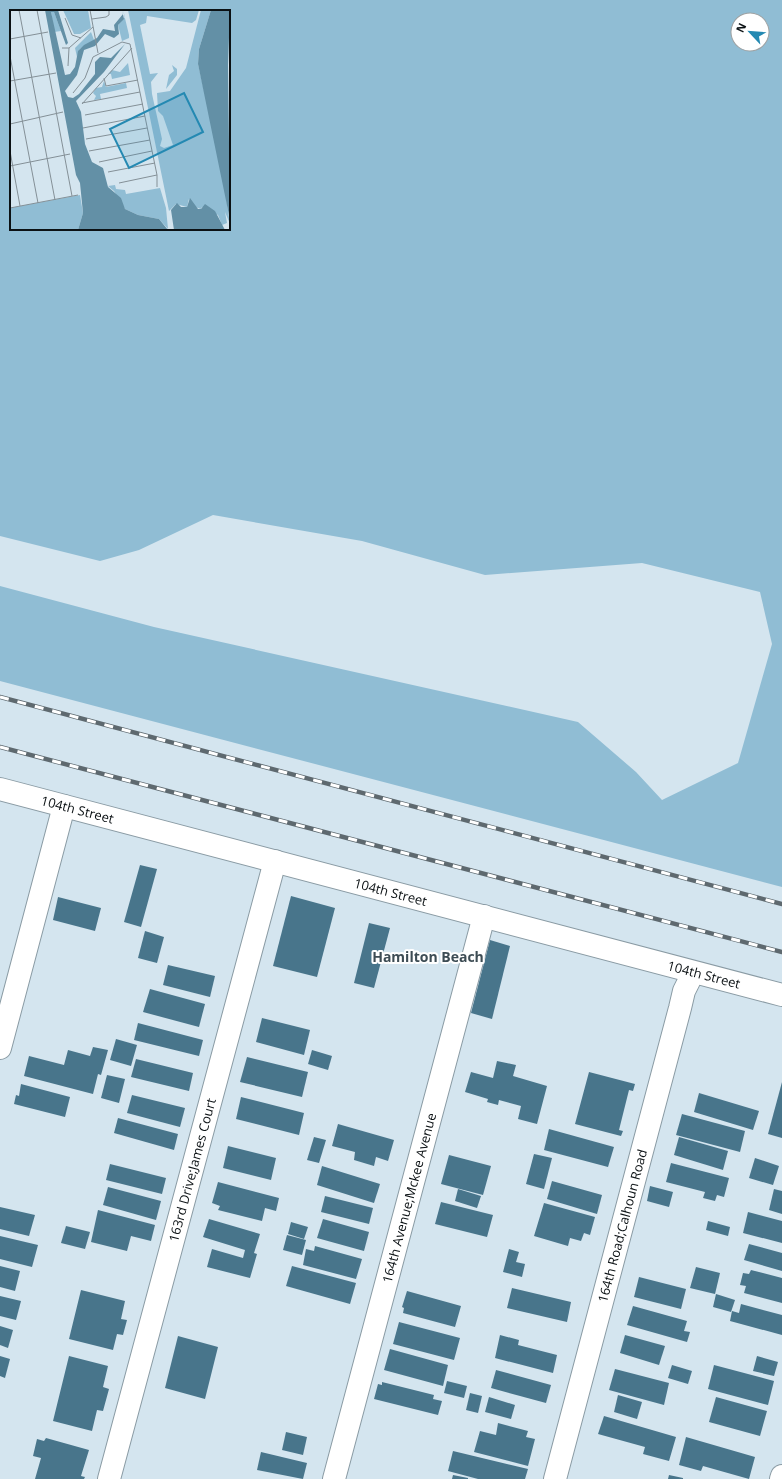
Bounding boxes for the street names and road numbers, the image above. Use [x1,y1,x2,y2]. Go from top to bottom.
street label: 104th Street [39,791,116,828]
street label: 104th Street [352,874,429,910]
street label: 104th Street [666,956,743,993]
street label: 163rd Drive;James Court [164,1096,220,1244]
street label: 164th Avenue;Mckee Avenue [378,1111,440,1285]
street label: 164th Road;Calhoun Road [593,1147,651,1304]

